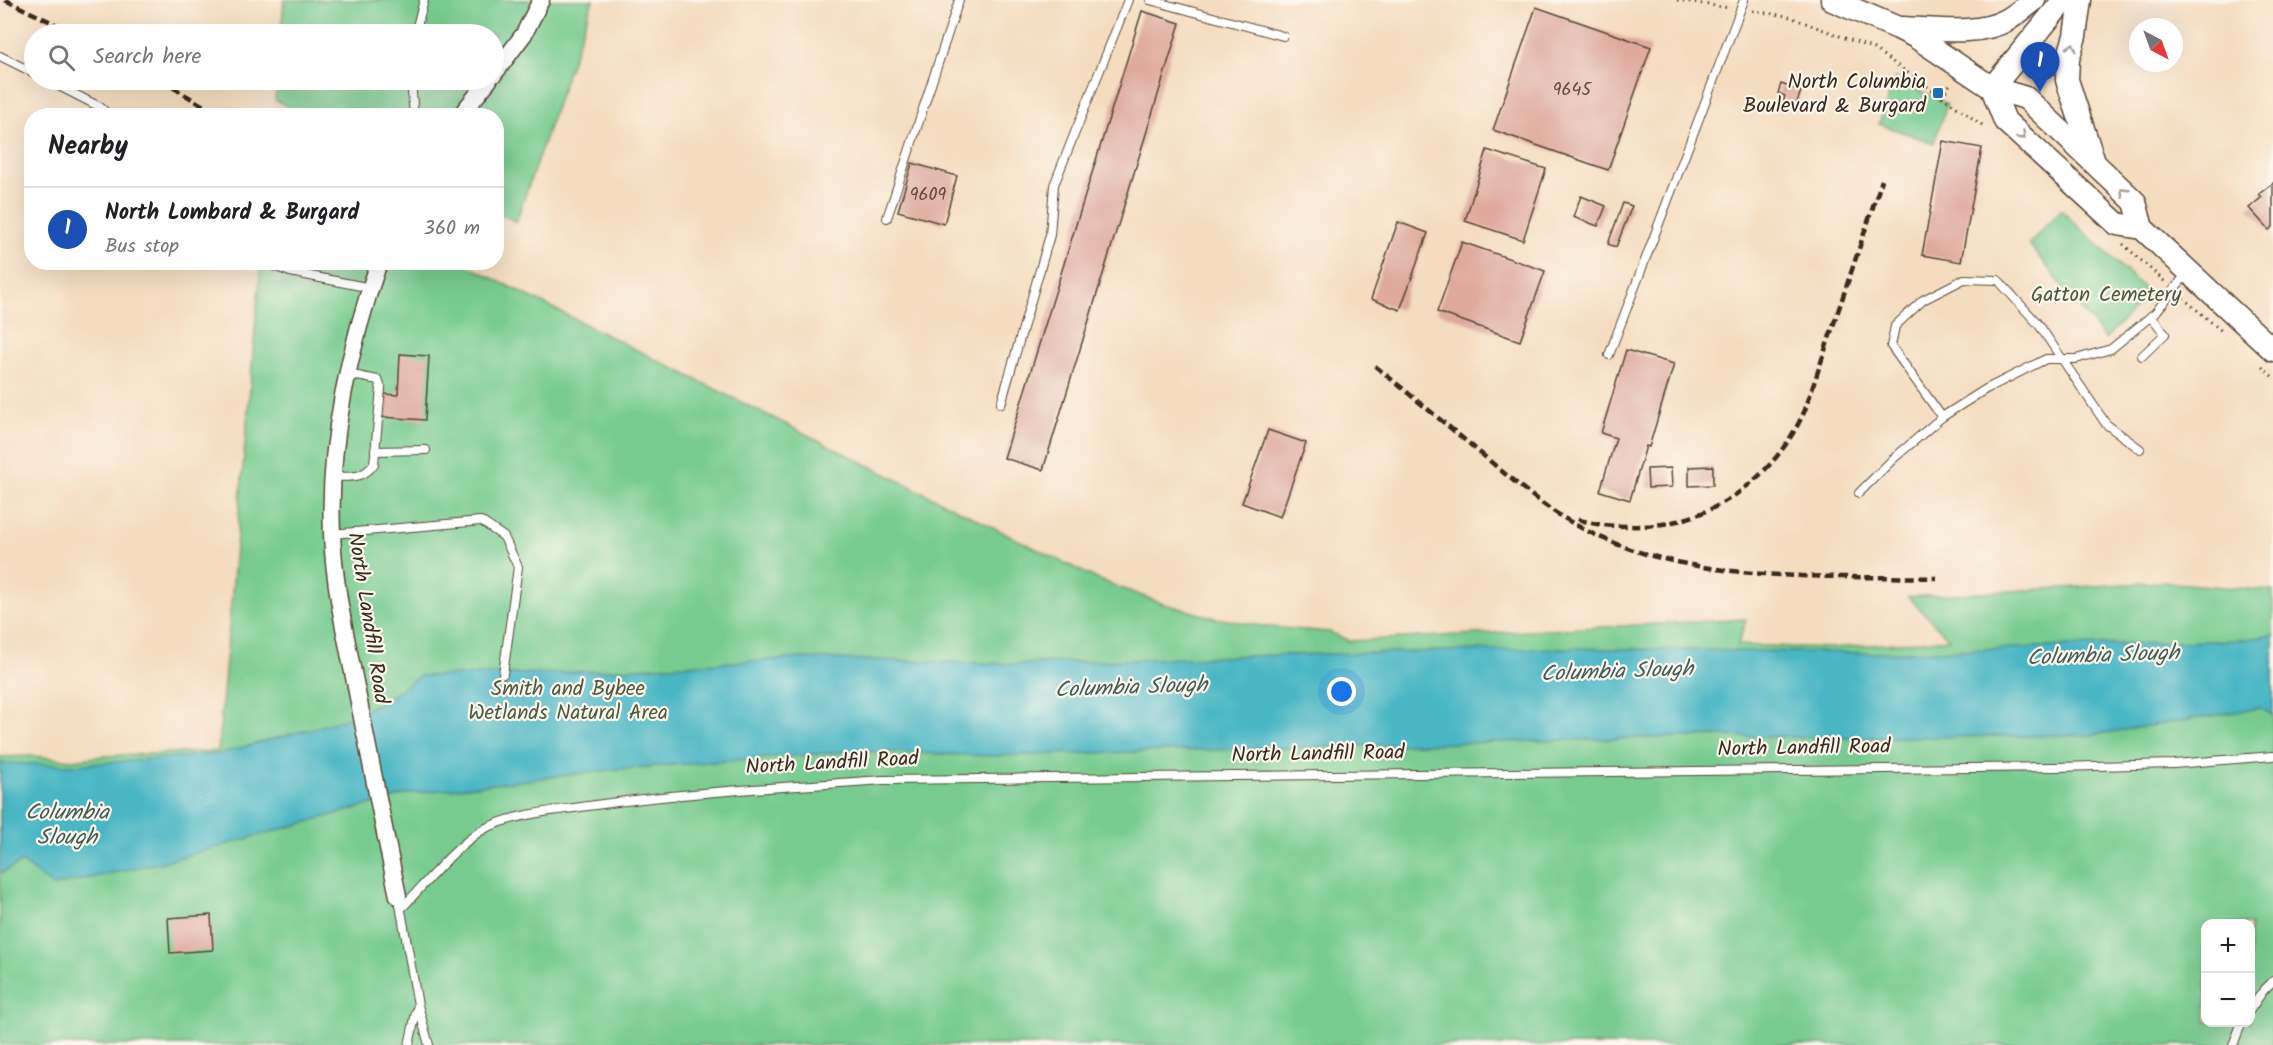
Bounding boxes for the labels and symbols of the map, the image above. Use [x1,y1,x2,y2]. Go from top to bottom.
north arrow [2129,18,2183,72]
pin: 1 [2020,42,2060,92]
one-way arrow [2064,42,2077,52]
place label: North Columbia Boulevard & Burgard [1743,66,1927,123]
house number: 9645 [1553,76,1593,105]
marker: North Columbia Boulevard & Burgard [1931,86,1945,100]
one-way arrow [2015,129,2026,140]
house number: 9609 [910,181,947,210]
one-way arrow [2121,188,2131,199]
park label: Gatton Cemetery [2031,279,2181,312]
street label: North Landfill Road [338,530,397,707]
water label: Columbia Slough [2026,636,2182,677]
water label: Columbia Slough [1540,652,1696,693]
water label: Columbia Slough [1054,668,1210,709]
park label: Smith and Bybee Wetlands Natural Area [468,673,668,730]
your location [1327,677,1356,706]
street label: North Landfill Road [1717,730,1892,767]
street label: North Landfill Road [1231,736,1406,773]
street label: North Landfill Road [745,742,920,785]
water label: Columbia Slough [25,796,111,856]

